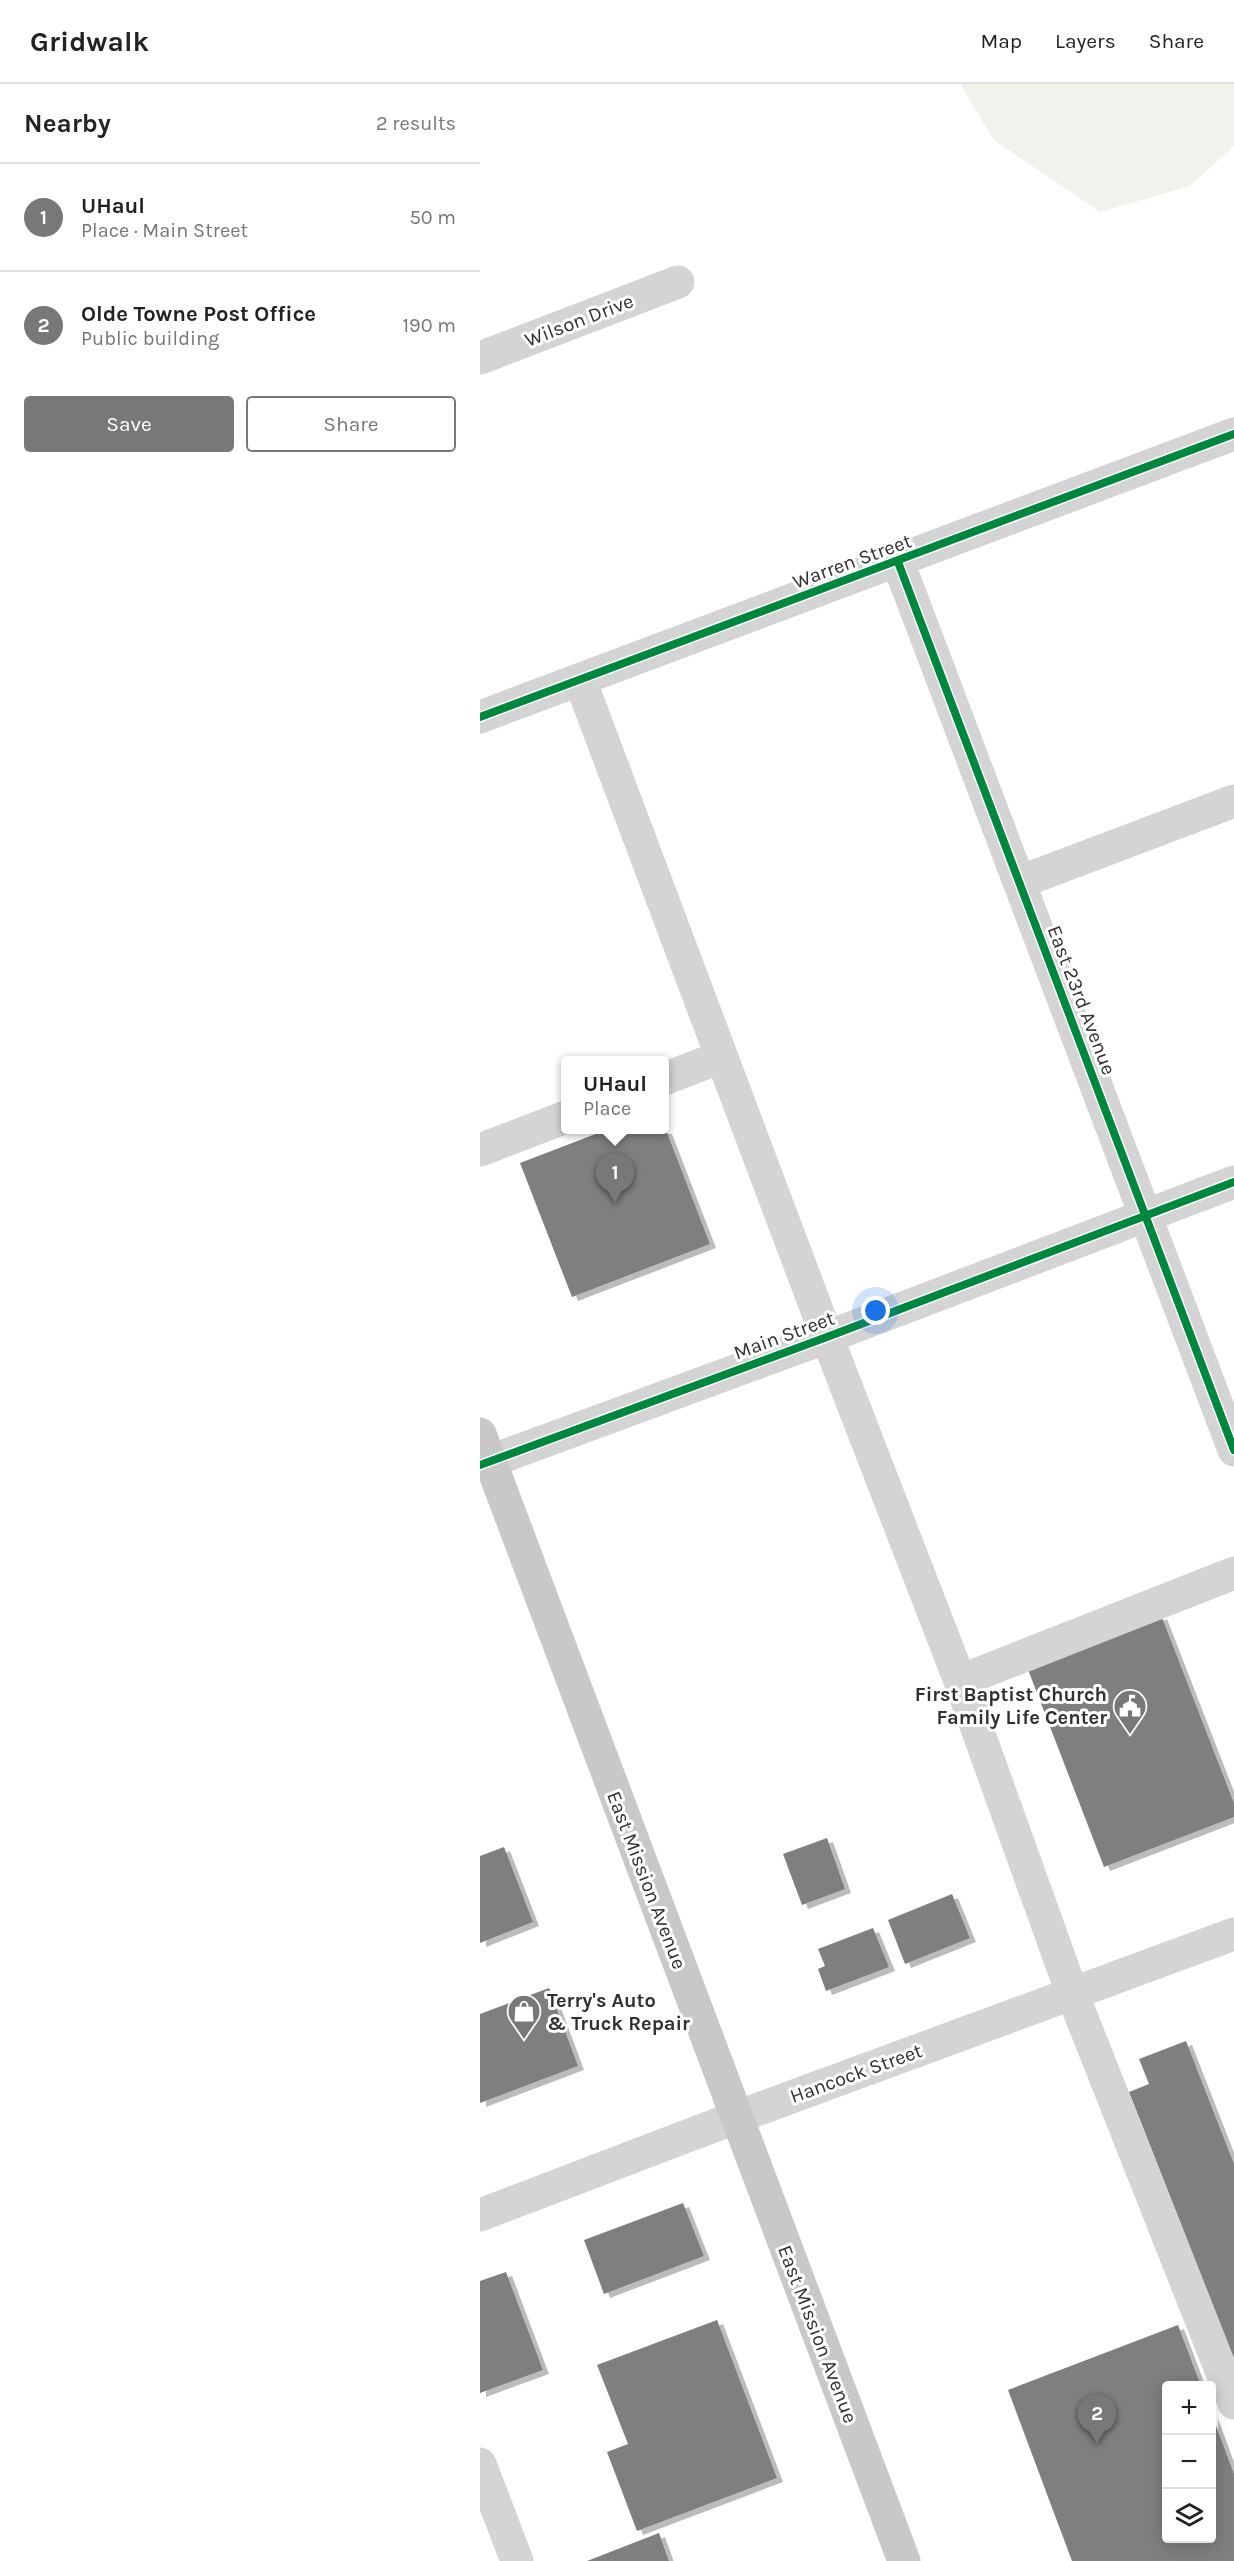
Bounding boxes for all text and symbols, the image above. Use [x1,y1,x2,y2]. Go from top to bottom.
text: Gridwalk [30,25,149,58]
text: Map [980,29,1022,53]
text: Layers [1055,29,1116,53]
text: Share [1149,29,1204,53]
text: Nearby [24,108,111,139]
text: 2 results [376,112,456,135]
text: UHaul [81,193,145,219]
text: 1 [40,206,47,229]
text: 50 m [409,206,456,229]
text: Place · Main Street [81,219,248,242]
street label: Wilson Drive [522,289,637,352]
text: Olde Towne Post Office [81,301,316,327]
text: 2 [37,314,50,337]
text: 190 m [402,314,456,337]
text: Public building [81,327,219,350]
button: Save [24,396,234,452]
button: Share [246,396,456,452]
street label: Warren Street [790,529,915,594]
street label: East 23rd Avenue [1042,922,1121,1078]
popup [561,1056,669,1134]
text: UHaul [583,1071,647,1097]
text: Place [583,1097,631,1120]
pin: 1 [596,1154,634,1203]
your location [861,1296,890,1325]
street label: Main Street [731,1306,838,1364]
place label: First Baptist Church Family Life Center [915,1683,1107,1729]
public building icon: First Baptist Church Family Life Center [1112,1688,1148,1735]
street label: East Mission Avenue [602,1788,691,1972]
place label: Terry's Auto & Truck Repair [547,1989,690,2035]
shop icon: Terry's Auto & Truck Repair [506,1993,542,2040]
street label: Hancock Street [787,2039,926,2108]
street label: East Mission Avenue [773,2242,862,2426]
map controls [1162,2381,1216,2543]
button: + [1162,2381,1216,2435]
pin: 2 [1078,2394,1116,2444]
button: − [1162,2435,1216,2489]
button: layers [1162,2489,1216,2543]

